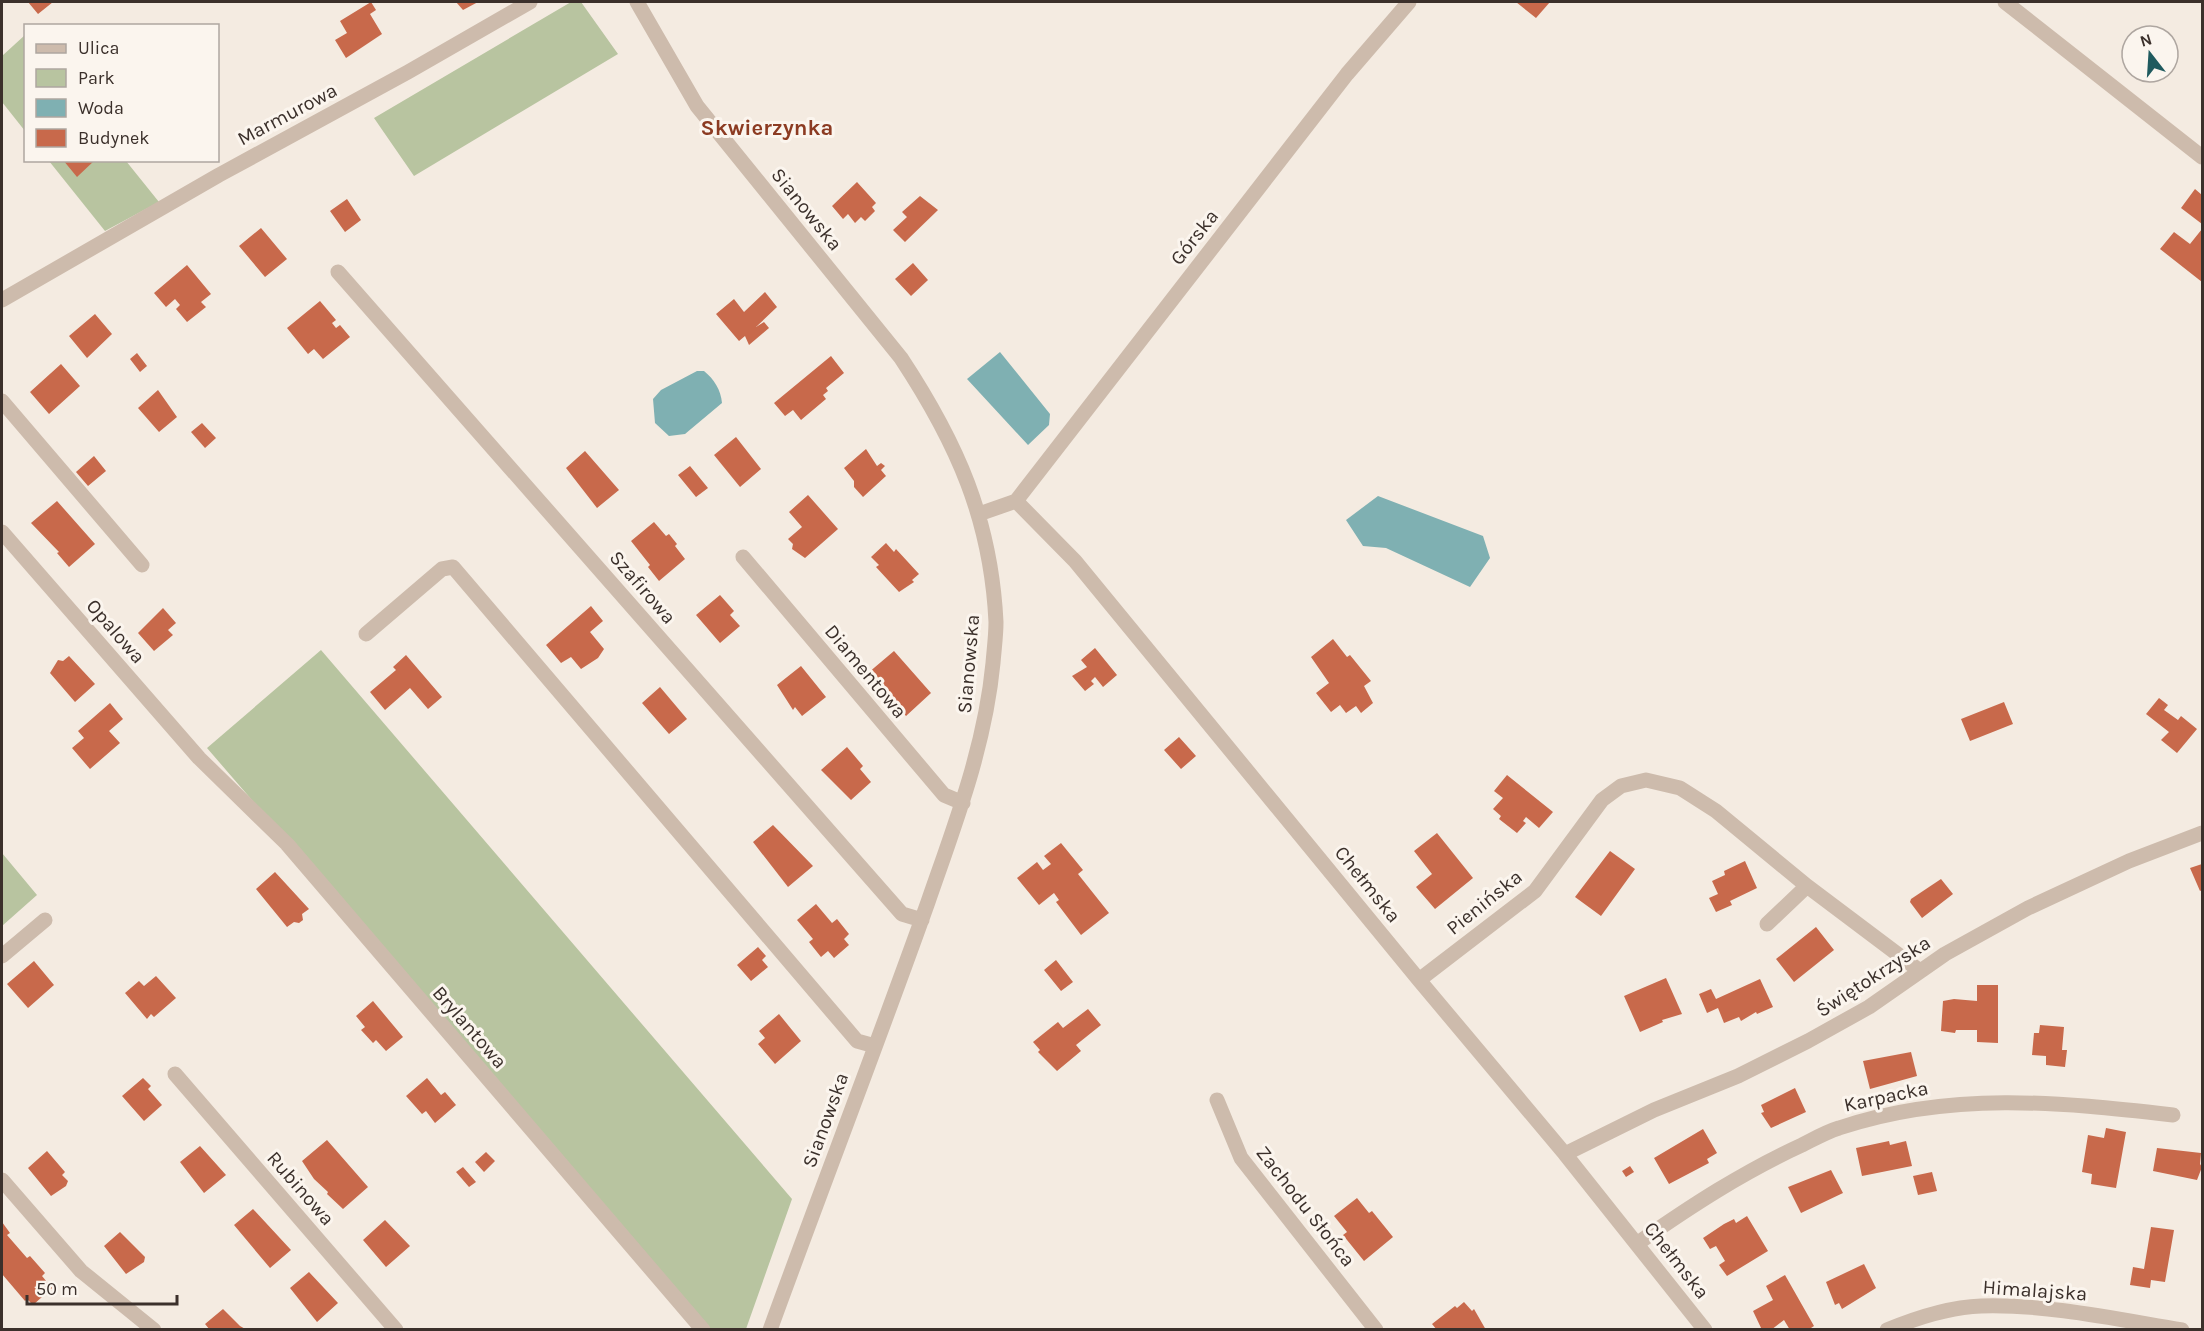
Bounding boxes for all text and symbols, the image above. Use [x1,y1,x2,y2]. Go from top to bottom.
legend [24,24,219,162]
north arrow [2120,24,2180,84]
text: N [2137,29,2154,51]
text: Ulica [78,37,119,59]
text: Park [78,67,115,89]
street label: Marmurowa [233,79,341,150]
text: Woda [78,97,124,119]
district label: Skwierzynka [701,115,833,141]
text: Budynek [78,127,149,149]
street label: Sianowska [766,163,847,255]
street label: Górska [1166,205,1223,270]
street label: Szafirowa [605,546,681,628]
street label: Opalowa [81,594,150,668]
street label: Sianowska [953,614,984,715]
street label: Diamentowa [820,620,911,723]
street label: Chełmska [1330,841,1405,927]
street label: Pienińska [1442,865,1527,940]
street label: Świętokrzyska [1811,930,1935,1022]
street label: Brylantowa [428,981,512,1073]
street label: Sianowska [798,1070,853,1171]
street label: Karpacka [1842,1076,1930,1117]
street label: Zachodu Słońca [1251,1141,1360,1271]
street label: Rubinowa [262,1147,339,1230]
street label: Chełmska [1639,1217,1714,1304]
scale bar [27,1268,177,1306]
street label: Himalajska [1982,1275,2088,1306]
text: 50 m [36,1278,78,1300]

